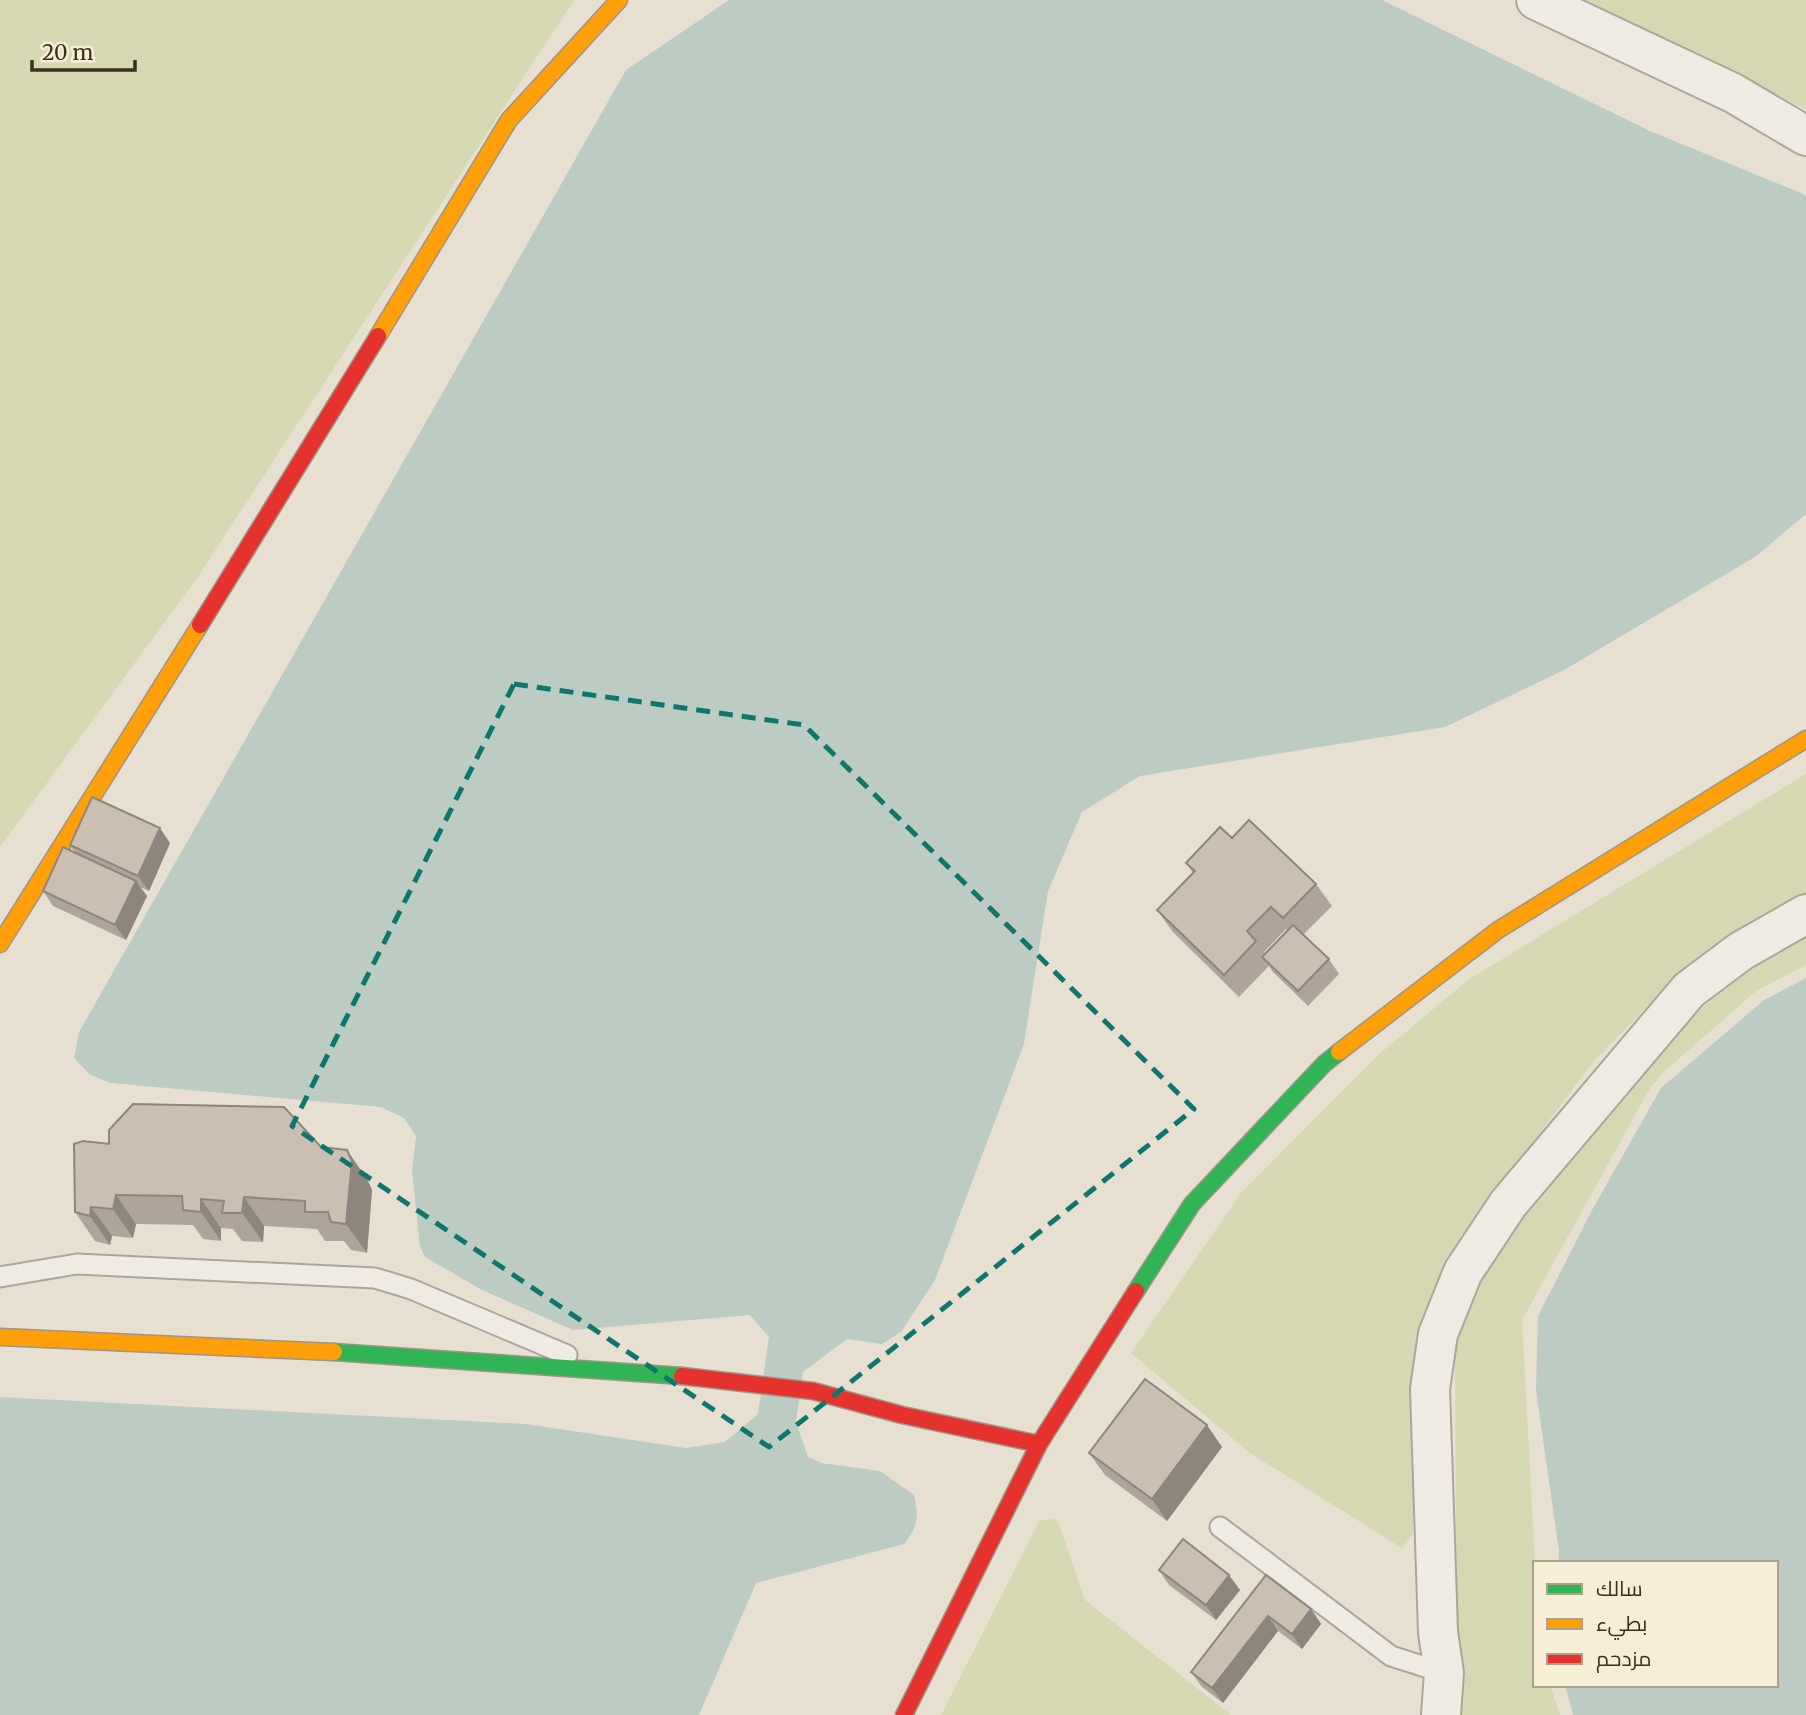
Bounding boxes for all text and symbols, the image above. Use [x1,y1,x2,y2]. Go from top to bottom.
scale bar [32,28,135,72]
text: 20 m [42,39,94,66]
legend [1533,1561,1778,1687]
text: سالك [1596,1575,1643,1602]
text: بطيء [1596,1610,1647,1640]
text: مزدحم [1596,1645,1651,1673]

